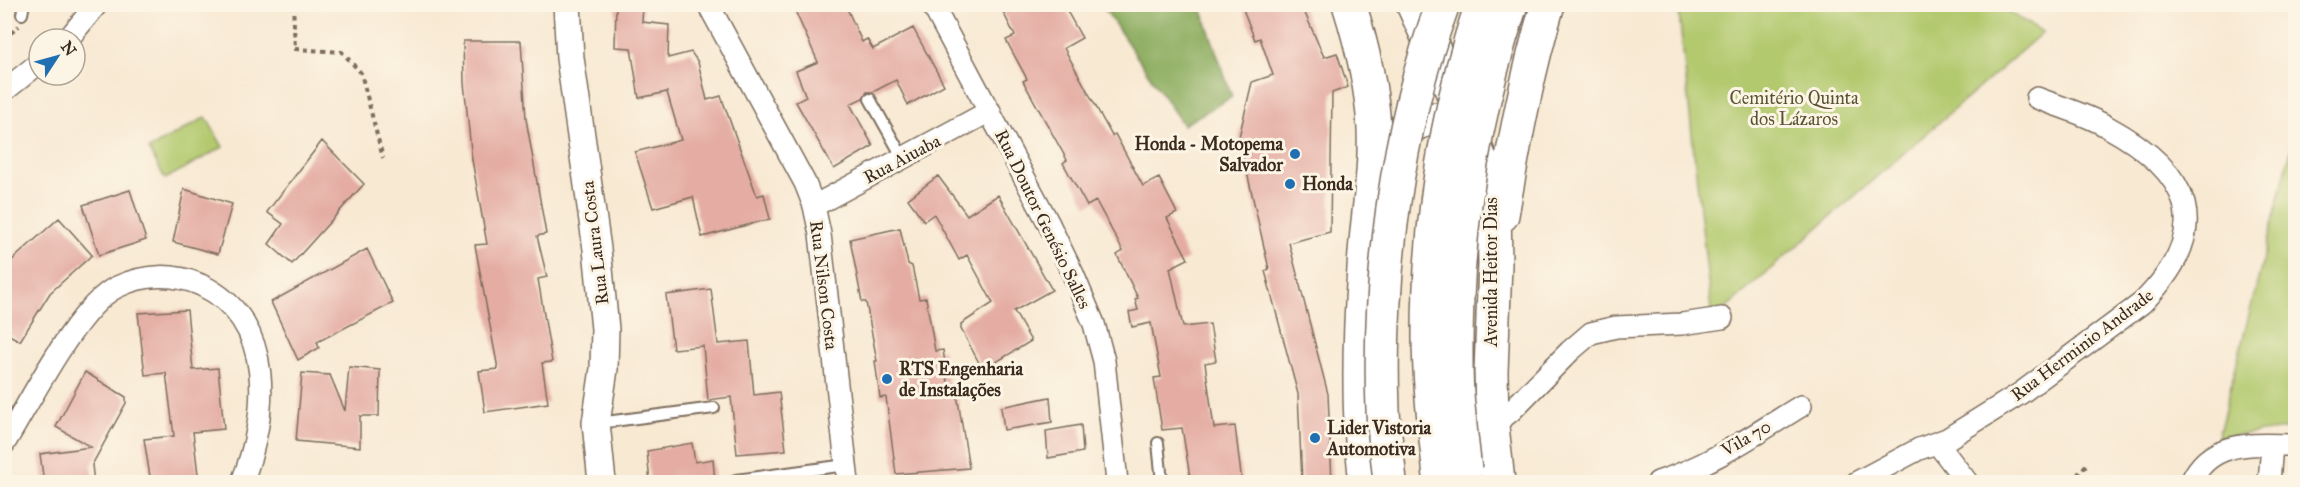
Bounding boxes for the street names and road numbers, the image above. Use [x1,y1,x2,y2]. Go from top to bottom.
street label: Rua Doutor Genésio Salles [990,126,1096,312]
street label: Rua Aiuaba [860,129,945,188]
street label: Rua Laura Costa [576,180,613,306]
street label: Avenida Heitor Dias [1480,197,1502,348]
street label: Rua Nilson Costa [805,219,843,351]
street label: Rua Herminio Andrade [2006,284,2158,406]
street label: Vila 70 [1716,415,1775,461]

